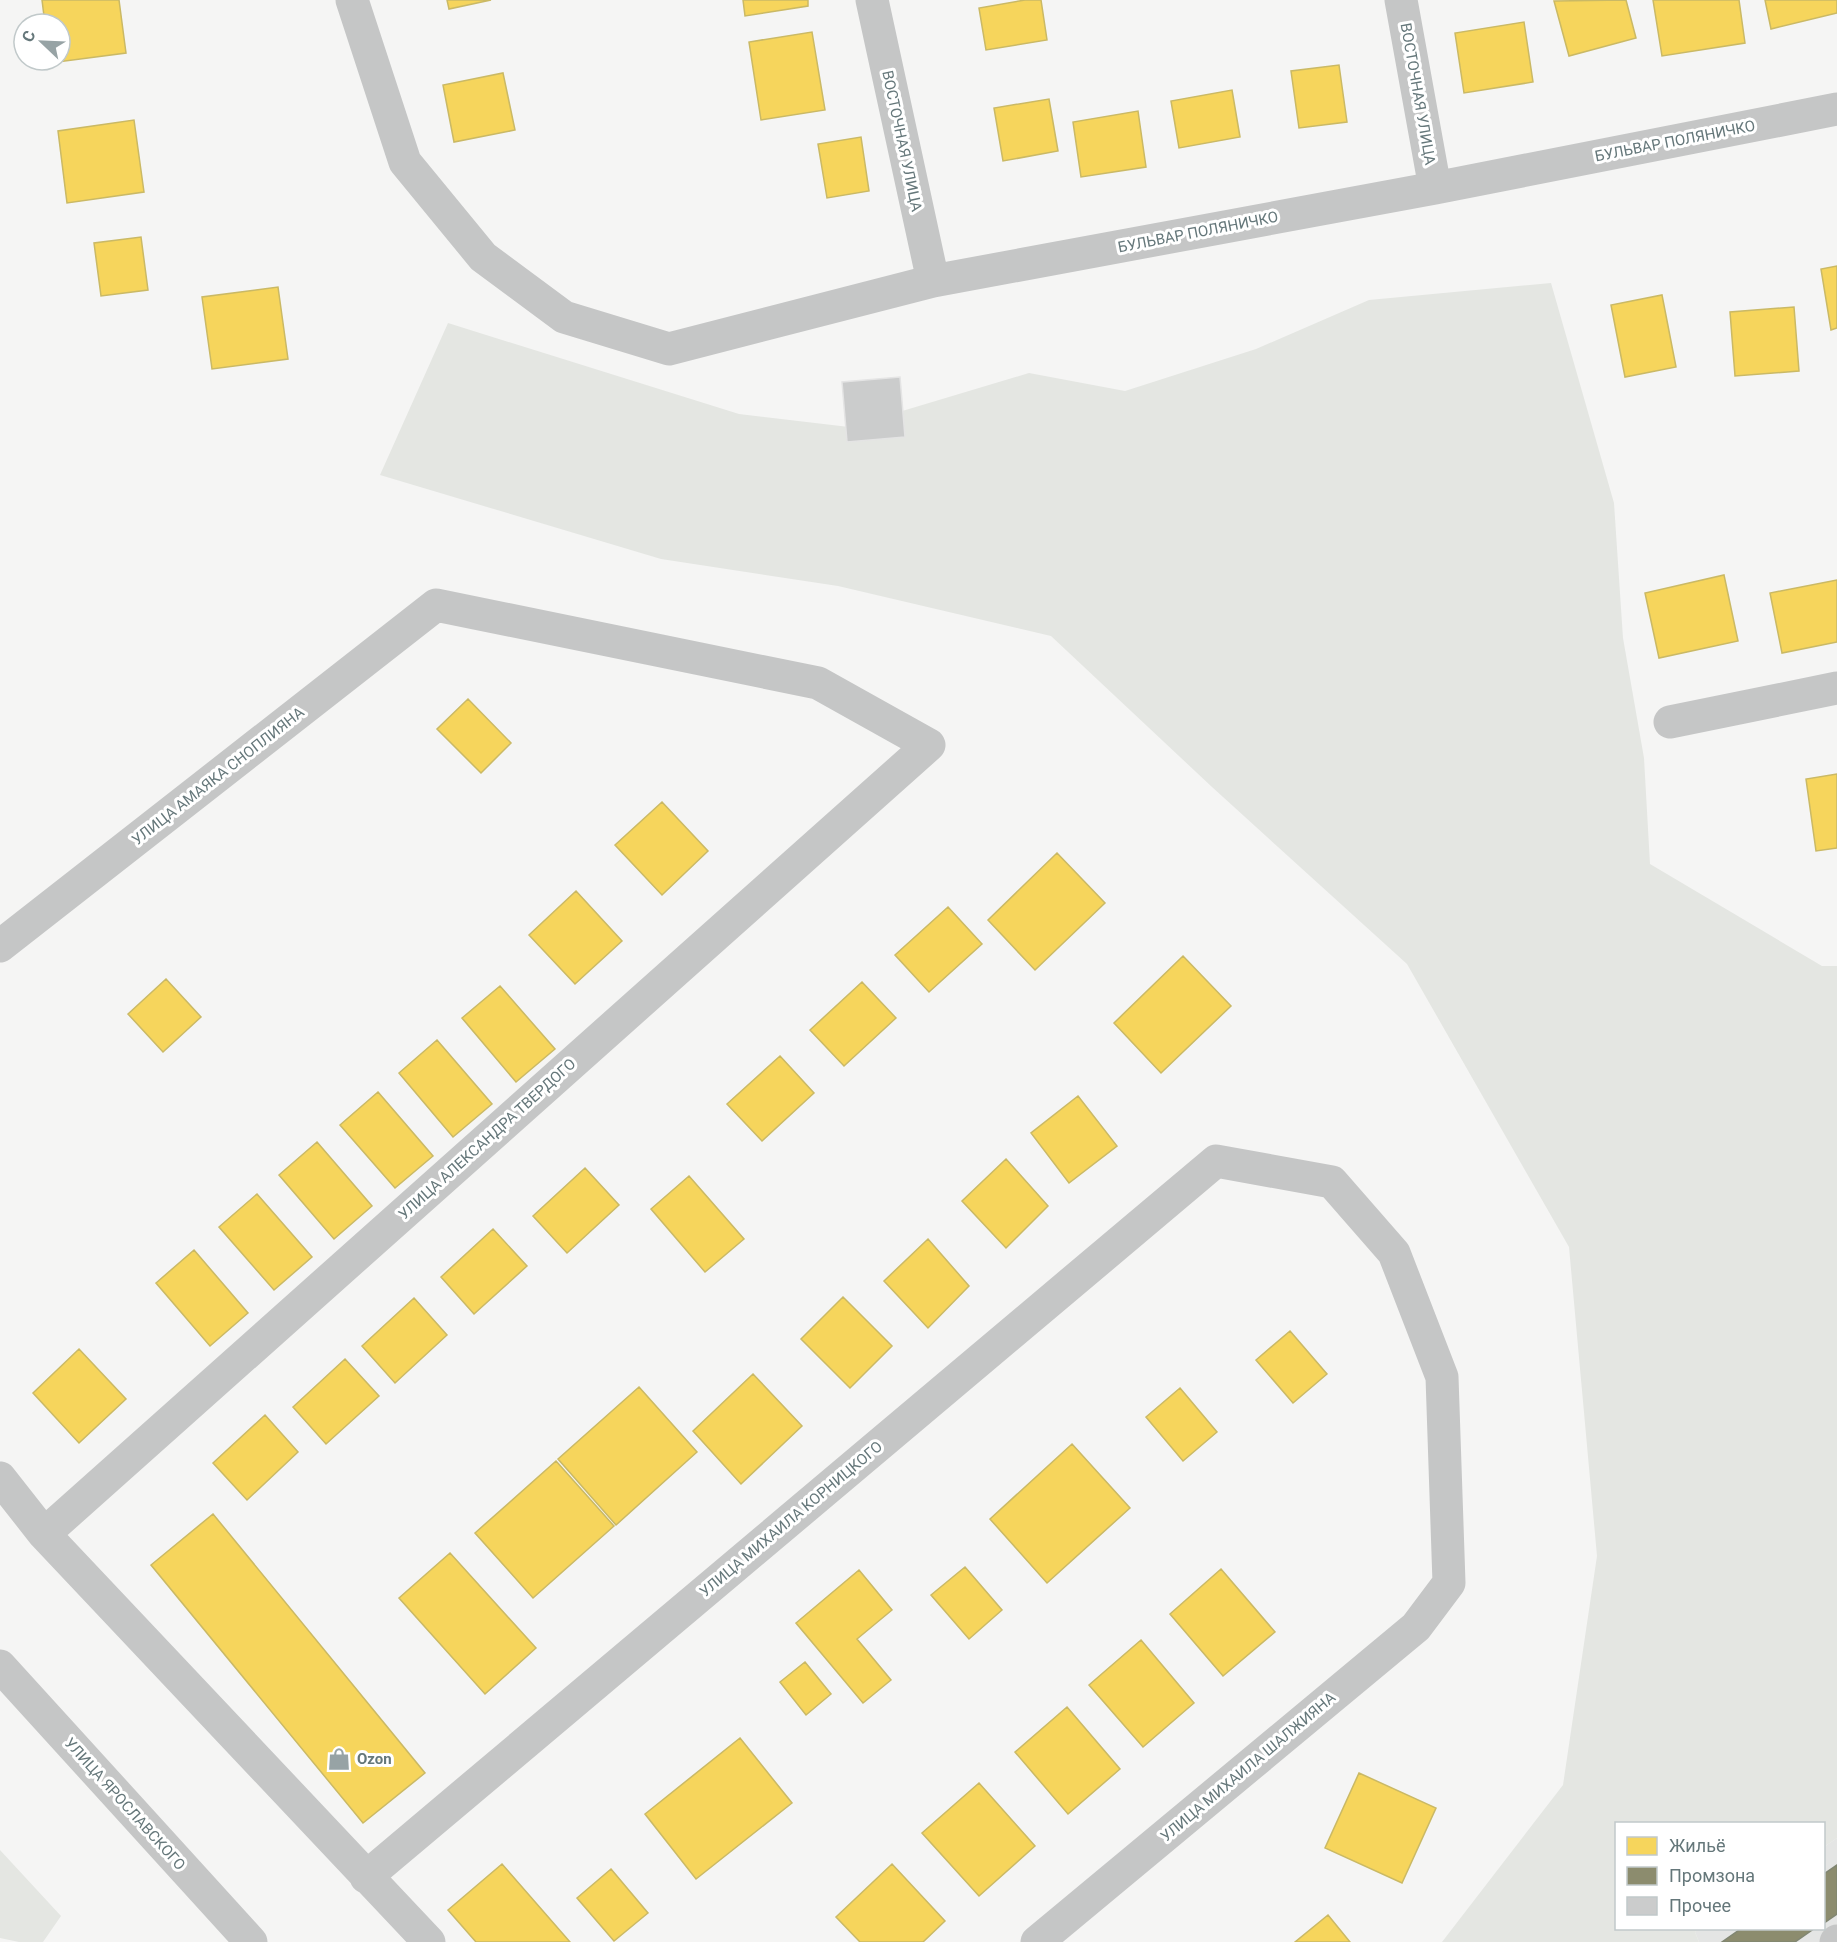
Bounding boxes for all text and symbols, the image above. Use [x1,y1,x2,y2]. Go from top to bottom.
north arrow [12,12,72,72]
street label: ВОСТОЧНАЯ УЛИЦА [1397,22,1439,167]
text: С [18,28,39,45]
street label: ВОСТОЧНАЯ УЛИЦА [878,69,926,213]
street label: БУЛЬВАР ПОЛЯНИЧКО [1593,117,1757,165]
street label: БУЛЬВАР ПОЛЯНИЧКО [1116,208,1280,256]
street label: УЛИЦА АМАЯКА СНОПЛИЯНА [128,703,308,849]
street label: УЛИЦА АЛЕКСАНДРА ТВЕРДОГО [395,1055,579,1223]
street label: УЛИЦА МИХАИЛА КОРНИЦКОГО [696,1437,886,1601]
street label: УЛИЦА МИХАИЛА ШАЛЖИЯНА [1157,1688,1339,1845]
street label: УЛИЦА ЯРОСЛАВСКОГО [61,1734,189,1874]
shop icon: Ozon [326,1746,352,1772]
place label: Ozon [357,1750,392,1768]
legend [1615,1822,1825,1930]
text: Жильё [1669,1835,1725,1856]
text: Промзона [1669,1865,1755,1886]
text: Прочее [1669,1895,1731,1916]

